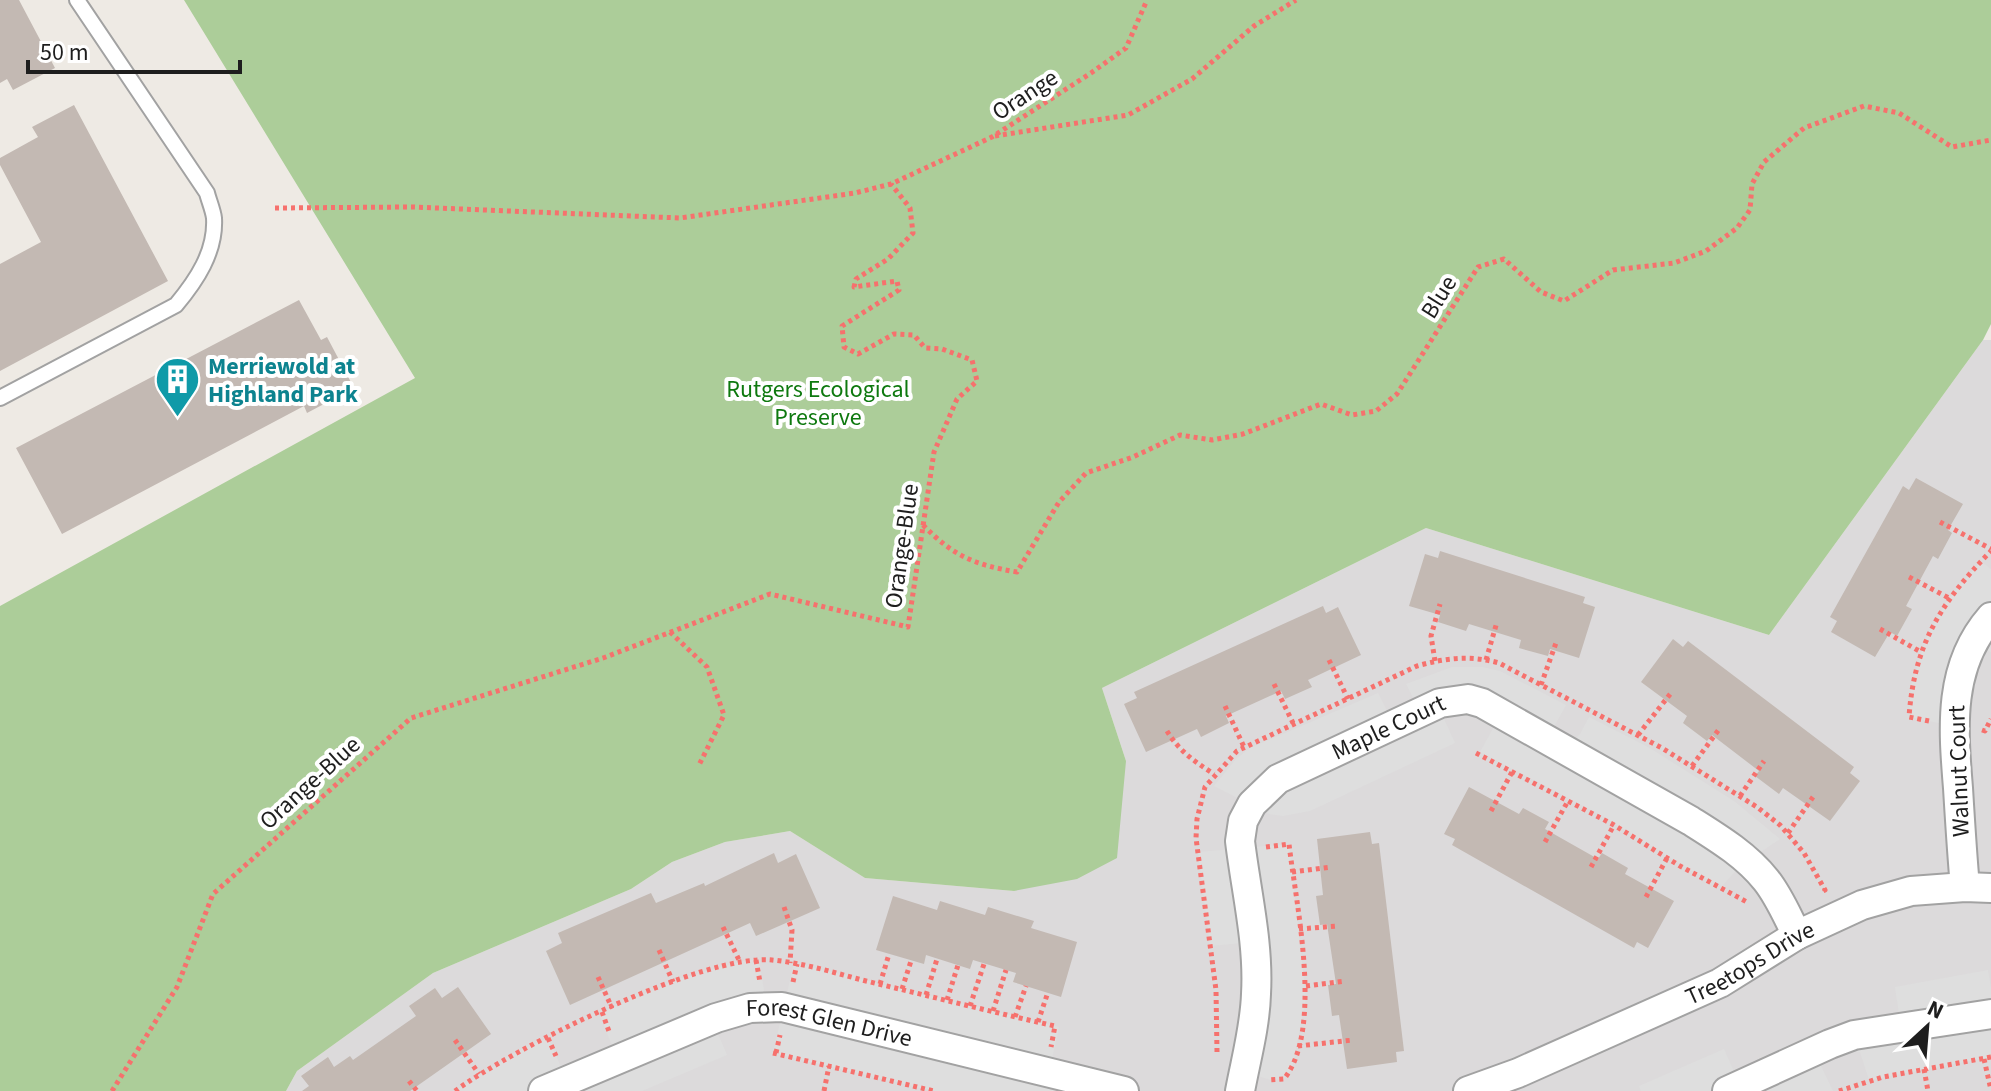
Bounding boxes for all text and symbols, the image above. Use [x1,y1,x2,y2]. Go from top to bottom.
scale bar [28,24,240,74]
text: 50 m [40,35,89,70]
street label: Orange [985,61,1065,129]
street label: Blue [1412,269,1466,325]
place label: Merriewold at Highland Park [208,349,359,412]
building icon: Merriewold at Highland Park [153,356,201,419]
park label: Rutgers Ecological Preserve [726,372,910,435]
street label: Orange-Blue [876,481,928,611]
street label: Maple Court [1326,685,1451,769]
street label: Walnut Court [1939,704,1979,838]
street label: Orange-Blue [252,728,368,838]
street label: Treetops Drive [1680,912,1820,1014]
north arrow [1887,987,1967,1067]
street label: Forest Glen Drive [745,989,916,1056]
text: N [1922,992,1949,1028]

